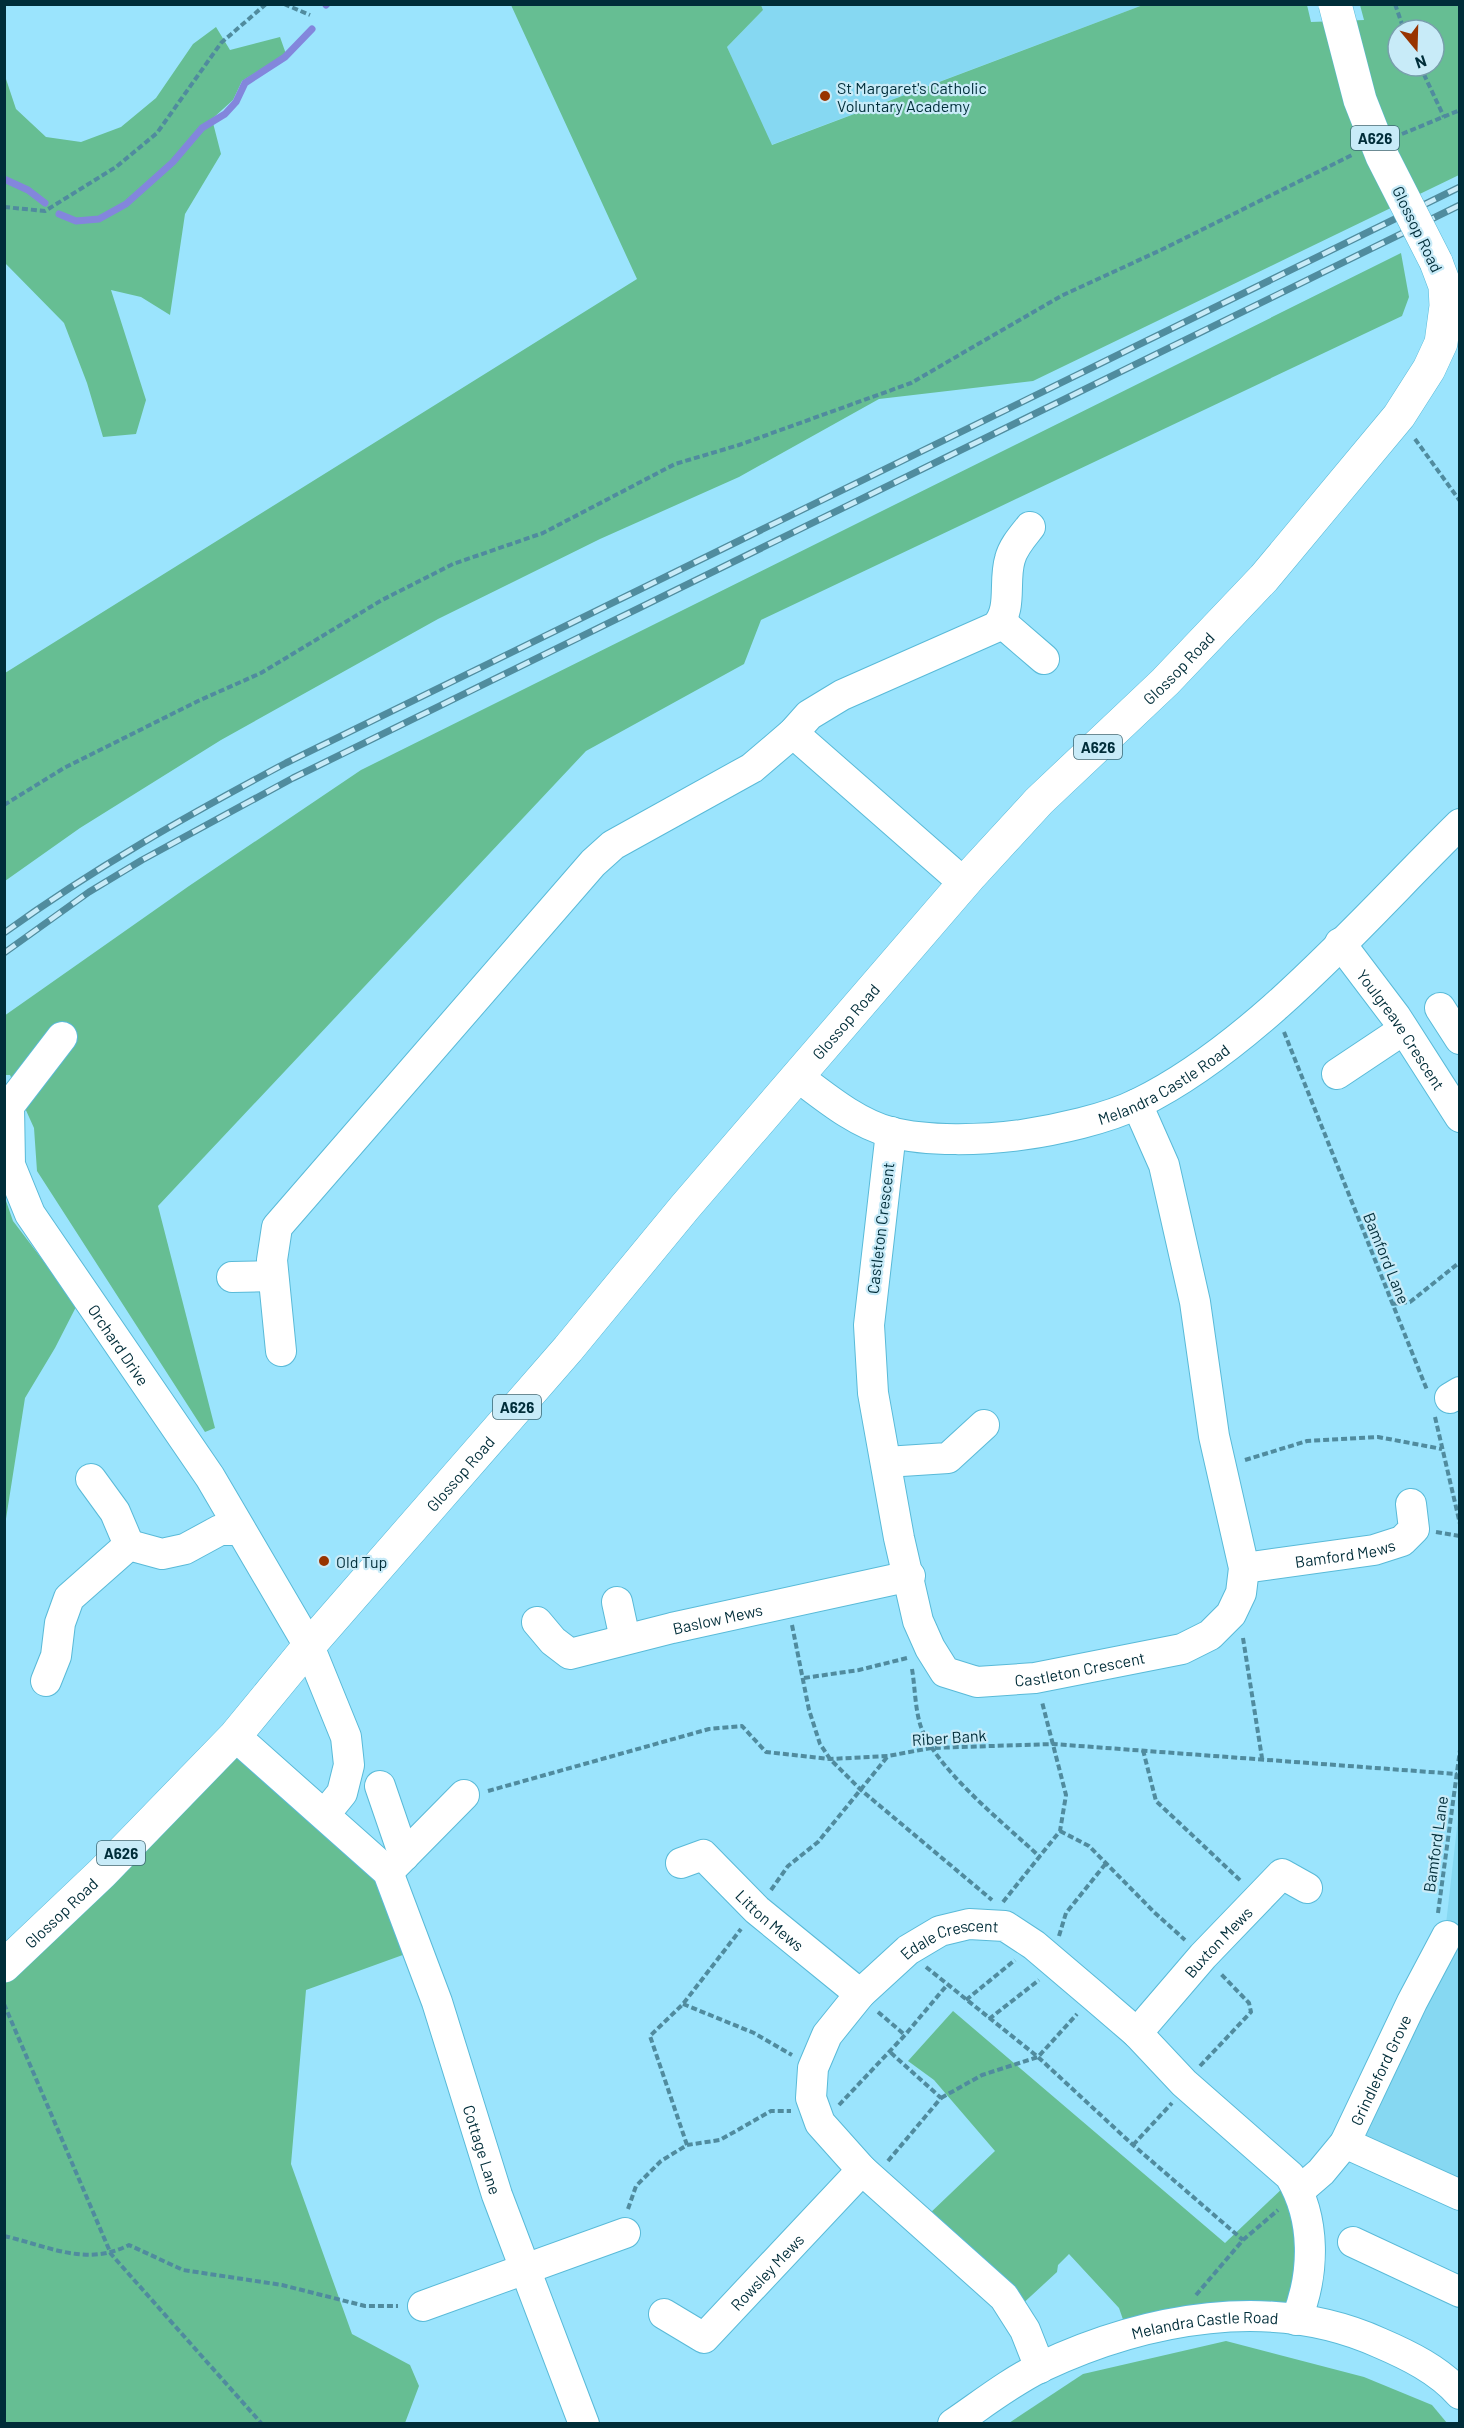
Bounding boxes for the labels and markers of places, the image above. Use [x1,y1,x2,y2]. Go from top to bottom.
place label: St Margaret's Catholic Voluntary Academy [837,78,987,115]
marker: St Margaret's Catholic Voluntary Academy [818,89,832,103]
place label: Old Tup [336,1552,387,1571]
marker: Old Tup [317,1554,331,1568]

